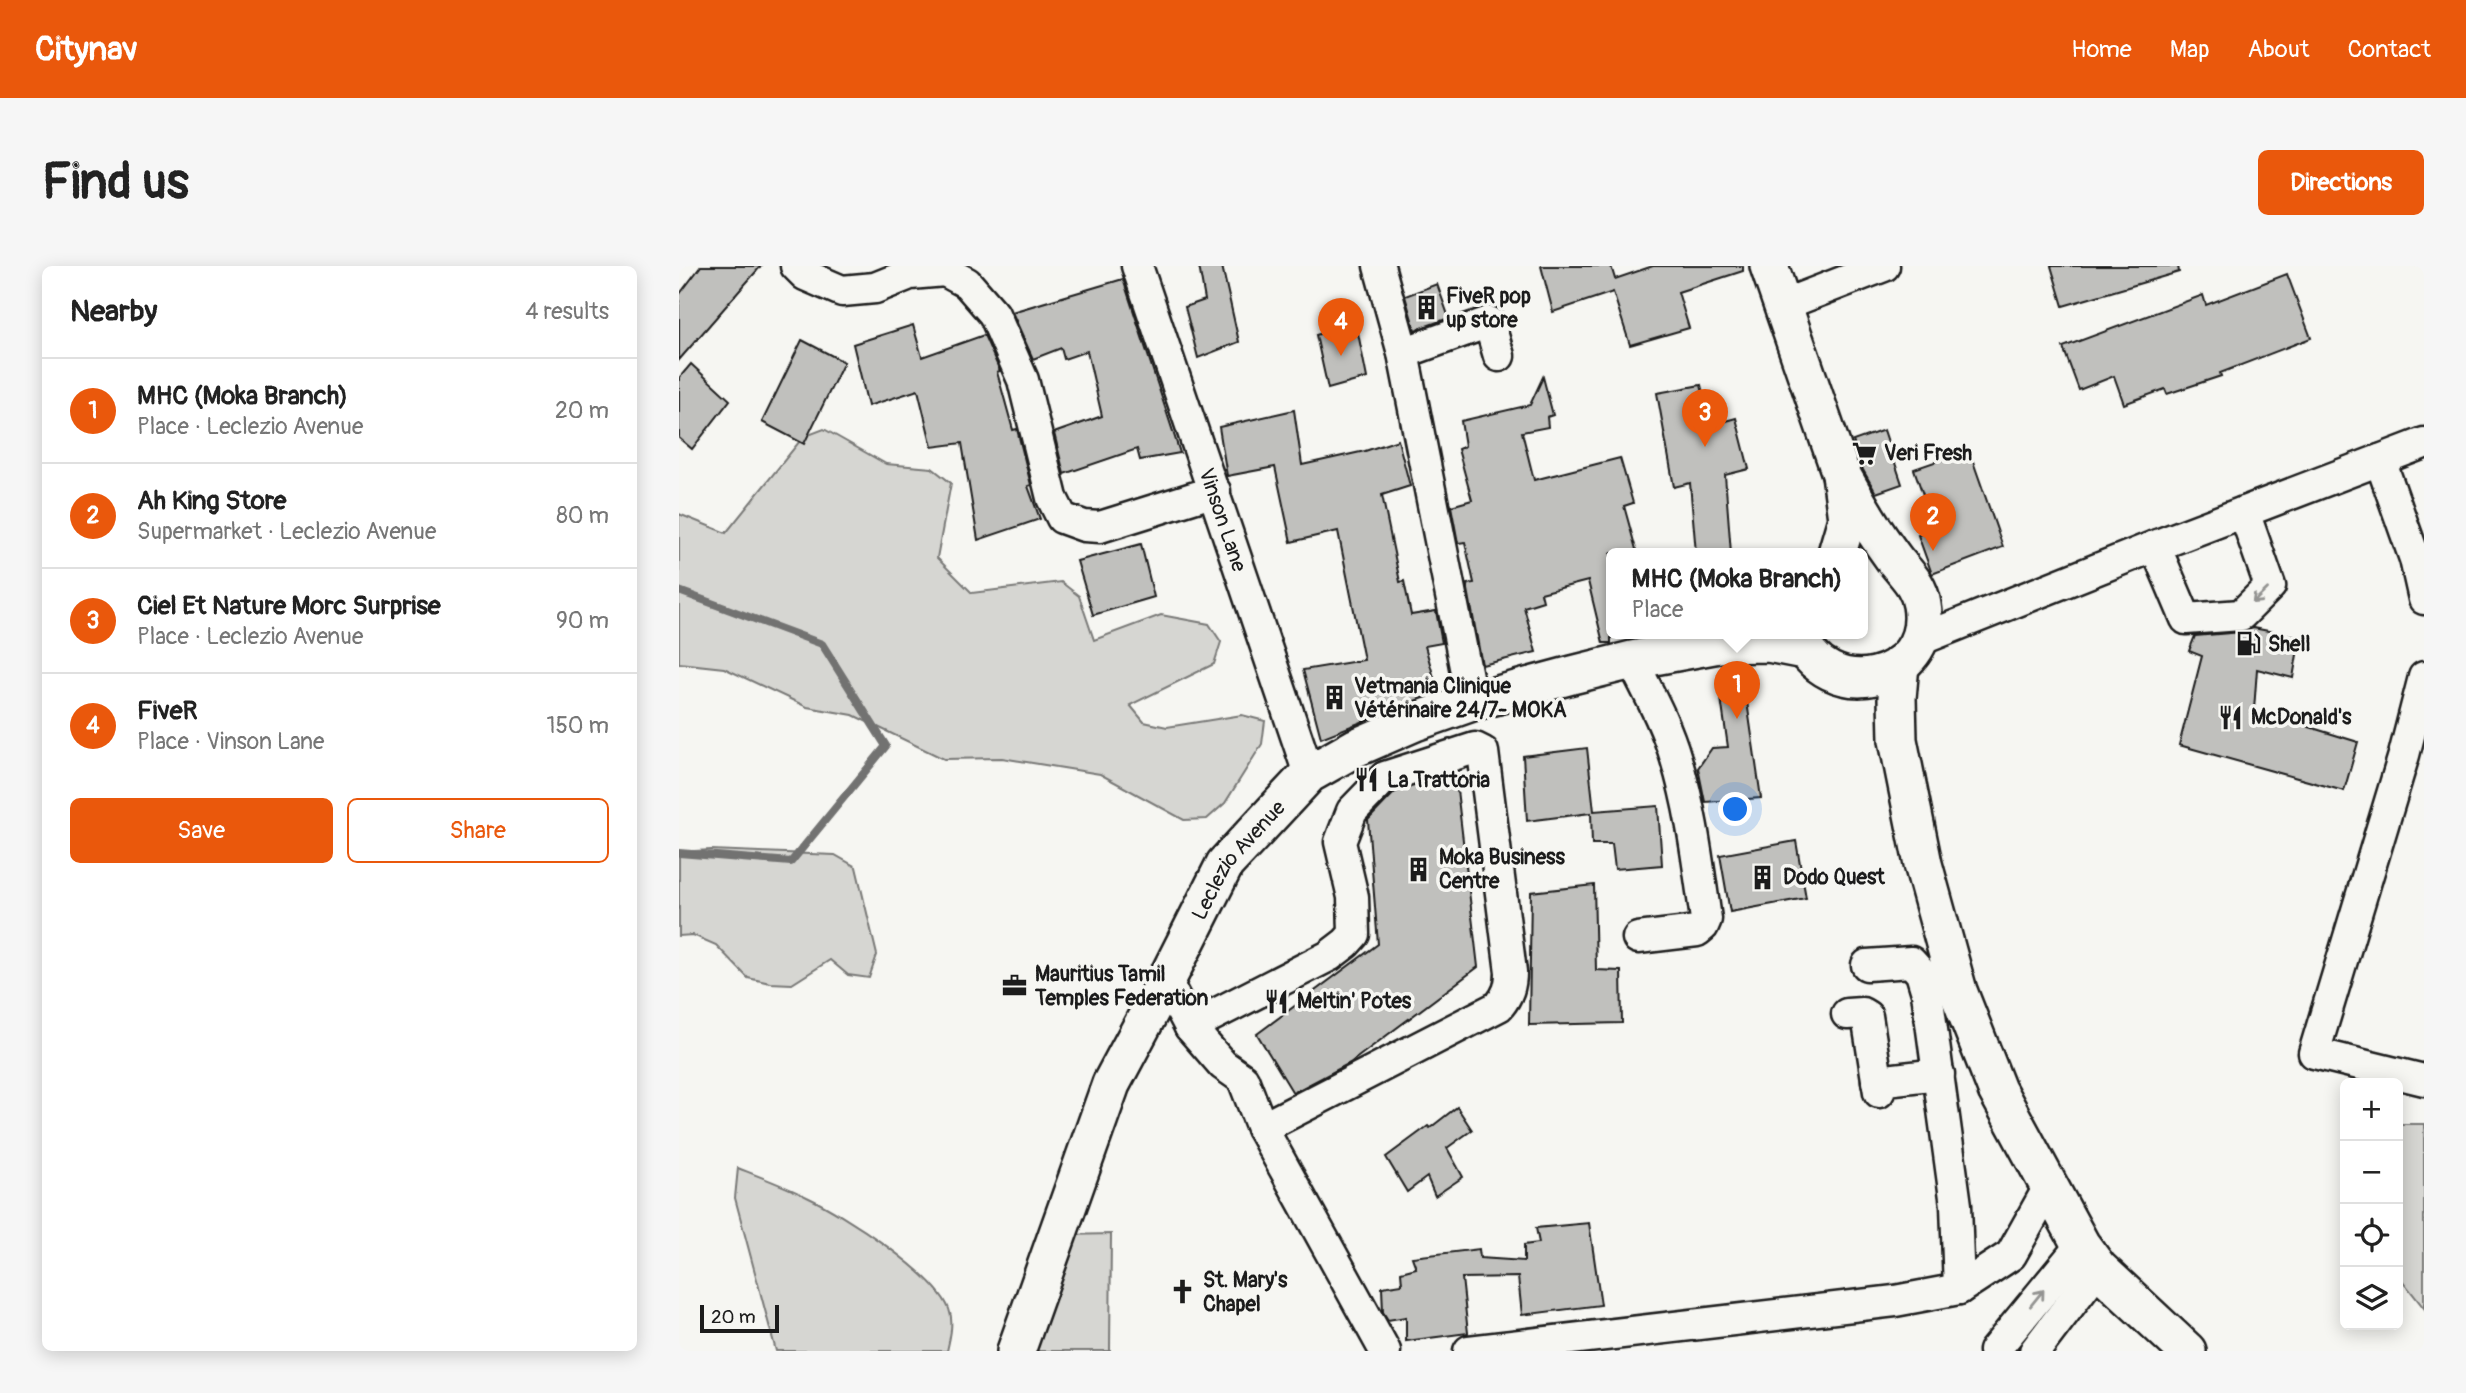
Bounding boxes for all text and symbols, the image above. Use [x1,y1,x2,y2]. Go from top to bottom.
text: Citynav [35,29,138,70]
text: Home [2071,35,2132,64]
text: Map [2170,35,2210,64]
text: About [2248,35,2310,64]
text: Contact [2348,35,2431,64]
button: Directions [2258,150,2424,215]
text: Find us [42,152,189,213]
place label: FiveR pop up store [1446,283,1531,334]
text: Nearby [70,293,157,330]
building icon: FiveR pop up store [1412,294,1440,322]
text: 4 results [525,297,609,326]
pin: 4 [1318,298,1364,356]
text: MHC (Moka Branch) [137,380,348,412]
pin: 3 [1682,389,1728,447]
text: 1 [89,396,98,425]
text: 20 m [555,396,609,425]
text: Place · Leclezio Avenue [137,412,363,441]
supermarket icon: Veri Fresh [1850,439,1878,467]
place label: Veri Fresh [1884,440,1972,467]
street label: Vinson Lane [1192,465,1253,576]
text: Ah King Store [137,485,286,517]
pin: 2 [1910,493,1956,551]
text: 2 [87,501,99,530]
text: 80 m [556,501,609,530]
text: Supermarket · Leclezio Avenue [137,517,436,546]
popup [1606,548,1868,639]
text: MHC (Moka Branch) [1632,563,1842,595]
one-way arrow [2252,587,2269,604]
text: Ciel Et Nature Morc Surprise [137,590,441,622]
text: Place [1632,595,1683,624]
text: 3 [87,606,99,635]
text: 90 m [556,606,609,635]
text: Place · Leclezio Avenue [137,622,363,651]
fuel station icon: Shell [2234,630,2262,658]
place label: Shell [2268,631,2310,658]
pin: 1 [1714,661,1760,719]
place label: Vetmania Clinique Vétérinaire 24/7- MOKA [1354,673,1567,724]
building icon: Vetmania Clinique Vétérinaire 24/7- MOKA [1320,684,1348,712]
text: FiveR [137,695,198,727]
restaurant icon: McDonald's [2217,703,2245,731]
place label: McDonald's [2251,704,2352,731]
text: 4 [86,711,100,740]
text: 150 m [546,711,609,740]
text: Place · Vinson Lane [137,727,324,756]
restaurant icon: La Trattoria [1353,766,1381,794]
place label: La Trattoria [1387,767,1490,794]
your location [1718,792,1752,826]
street label: Leclezio Avenue [1186,794,1292,925]
button: Save [70,798,333,863]
button: Share [347,798,609,863]
place label: Moka Business Centre [1439,844,1565,895]
building icon: Moka Business Centre [1405,855,1433,883]
building icon: Dodo Quest [1749,863,1777,891]
place label: Dodo Quest [1783,864,1885,891]
place label: Mauritius Tamil Temples Federation [1034,961,1209,1012]
office icon: Mauritius Tamil Temples Federation [1001,972,1029,1000]
restaurant icon: Meltin' Potes [1263,987,1291,1015]
place label: Meltin' Potes [1297,988,1412,1015]
map controls [2340,1078,2403,1330]
button: + [2340,1078,2403,1141]
button: − [2340,1141,2403,1204]
button: locate [2340,1204,2403,1267]
place label: St. Mary's Chapel [1203,1267,1288,1318]
button: layers [2340,1267,2403,1330]
church icon: St. Mary's Chapel [1169,1278,1197,1306]
one-way arrow [2029,1290,2045,1308]
scale bar [700,1302,779,1334]
text: 20 m [711,1305,756,1329]

